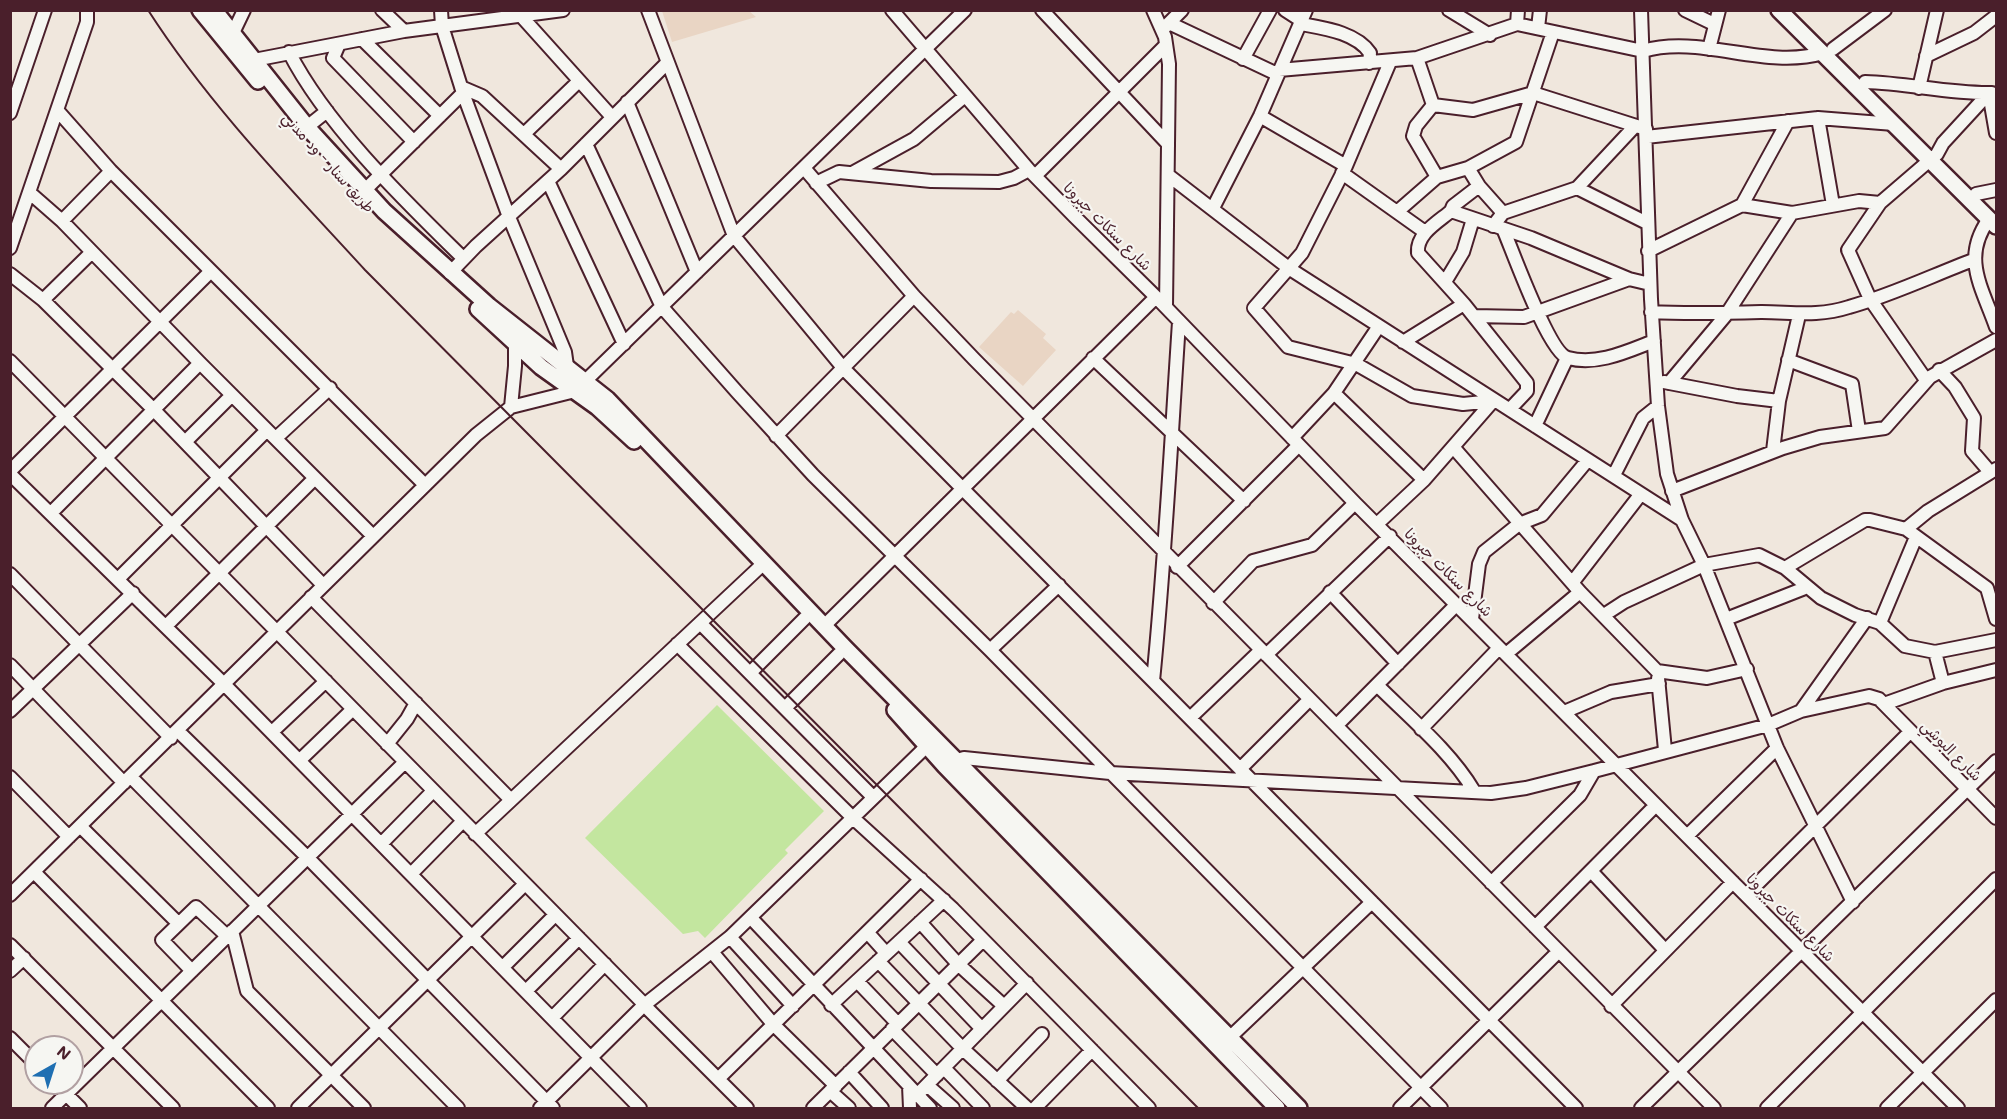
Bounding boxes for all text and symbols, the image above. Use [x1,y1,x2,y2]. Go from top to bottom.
street label: طريق سنار - ود مدني [278,109,378,217]
street label: شارع سنكات جبرونا [1059,179,1155,275]
street label: شارع سنكات جبرونا [1400,525,1496,621]
street label: شارع البوشي [1917,717,1985,785]
street label: شارع سنكات جبرونا [1742,870,1838,966]
north arrow [24,1035,84,1095]
text: N [53,1040,76,1064]

